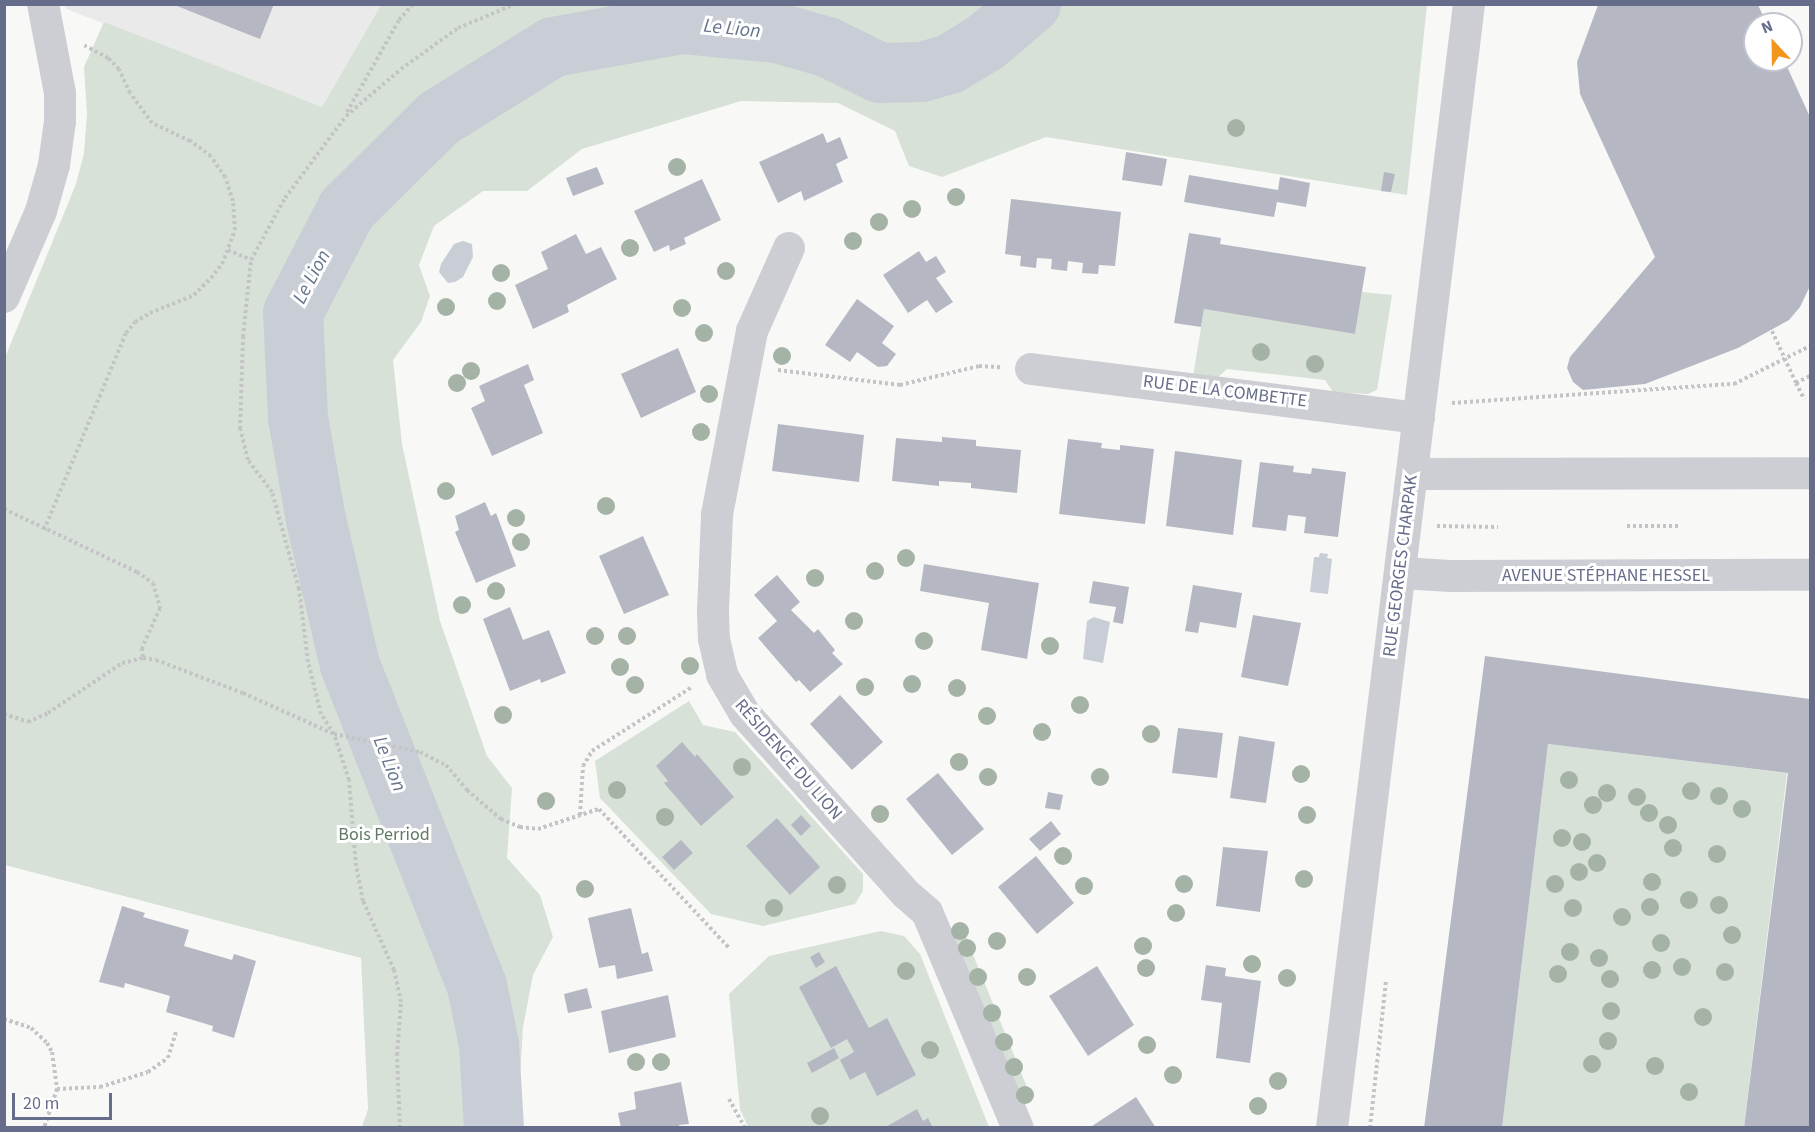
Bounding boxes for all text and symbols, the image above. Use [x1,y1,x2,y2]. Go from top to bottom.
north arrow [1743,12,1803,72]
water label: Le Lion [702,14,762,44]
text: N [1758,15,1776,39]
water label: Le Lion [288,246,336,308]
street label: RUE DE LA COMBETTE [1142,371,1308,413]
street label: RUE GEORGES CHARPAK [1379,474,1423,658]
street label: AVENUE STÉPHANE HESSEL [1502,565,1710,587]
street label: RÉSIDENCE DU LION [730,695,846,825]
water label: Le Lion [367,733,411,795]
park label: Bois Perriod [338,824,430,846]
scale bar [15,1081,116,1119]
text: 20 m [23,1091,59,1116]

